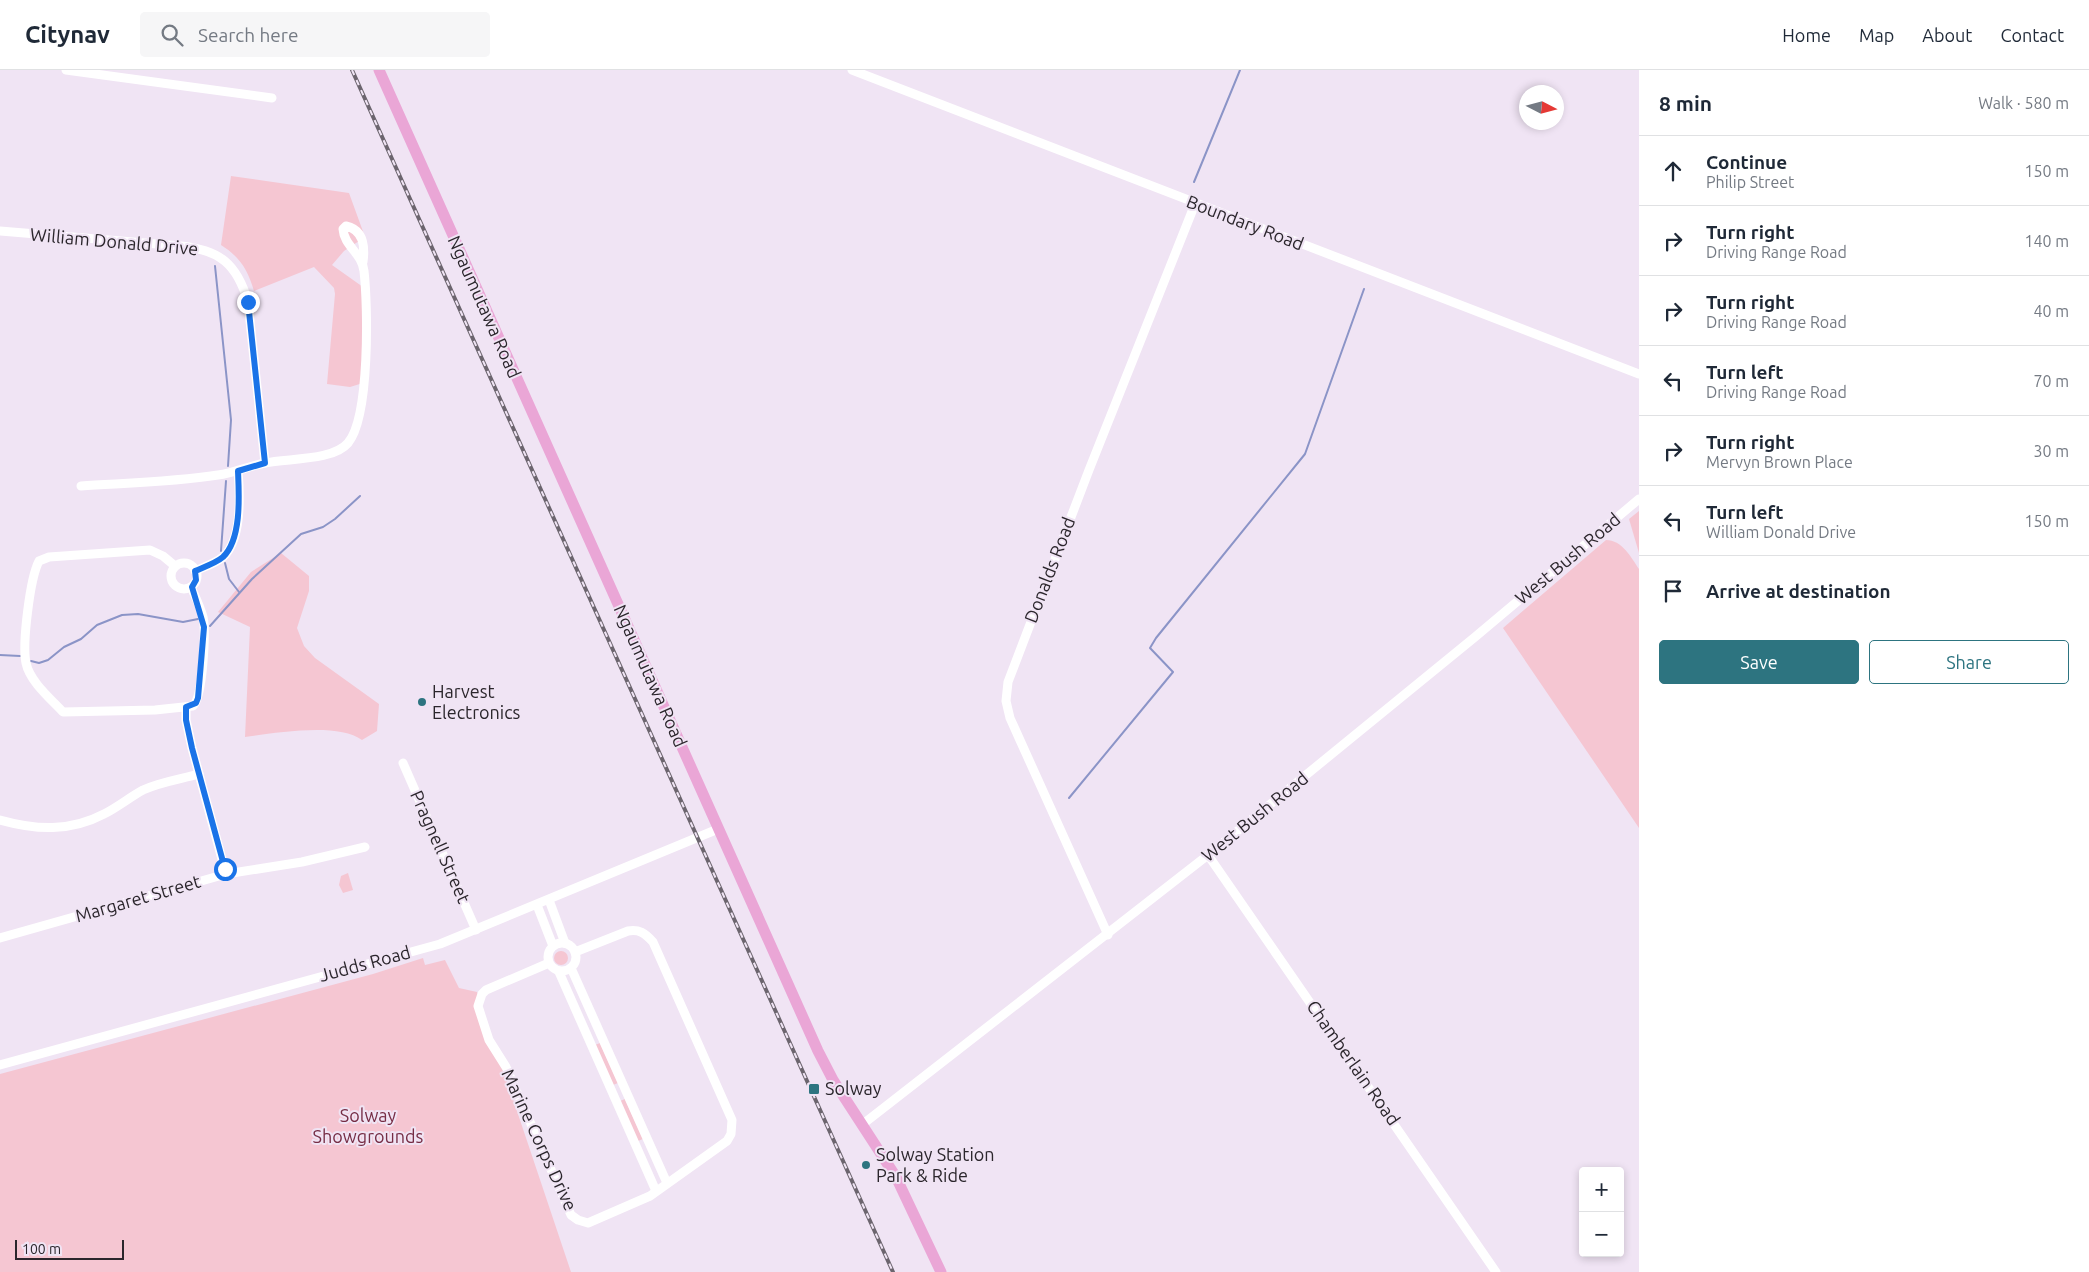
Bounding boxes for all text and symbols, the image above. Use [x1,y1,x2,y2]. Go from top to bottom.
search box [140,12,490,57]
text: Citynav [25,21,110,48]
icon: search [158,21,186,49]
text: Search here [198,24,298,46]
text: Home [1782,25,1831,45]
text: Map [1859,25,1894,45]
text: About [1922,25,1972,45]
text: Contact [2000,25,2064,45]
north arrow [1519,85,1564,130]
text: 8 min [1659,91,1712,115]
text: Walk · 580 m [1978,94,2069,112]
text: Continue [1706,151,1787,173]
icon: ahead [1659,157,1687,185]
text: 150 m [2024,162,2069,180]
text: Philip Street [1706,173,1794,191]
street label: Boundary Road [1184,191,1307,254]
text: Turn right [1706,221,1794,243]
street label: William Donald Drive [29,224,199,258]
icon: right [1659,227,1687,255]
street label: Ngaumutawa Road [445,232,525,381]
text: 140 m [2024,232,2069,250]
text: Driving Range Road [1706,243,1847,261]
route end [237,291,260,314]
text: Turn right [1706,291,1794,313]
icon: right [1659,297,1687,325]
text: 40 m [2033,302,2069,320]
text: Driving Range Road [1706,313,1847,331]
text: Turn left [1706,361,1784,383]
icon: left [1659,367,1687,395]
text: 70 m [2033,372,2069,390]
text: Driving Range Road [1706,383,1847,401]
text: Turn right [1706,431,1794,453]
icon: right [1659,437,1687,465]
text: 30 m [2033,442,2069,460]
text: Mervyn Brown Place [1706,453,1853,471]
text: Turn left [1706,501,1784,523]
icon: left [1659,507,1687,535]
street label: West Bush Road [1511,509,1624,608]
text: 150 m [2024,512,2069,530]
street label: Donalds Road [1020,514,1078,625]
text: William Donald Drive [1706,523,1856,541]
icon: arrive [1659,577,1687,605]
text: Arrive at destination [1706,580,1891,602]
street label: Ngaumutawa Road [611,601,691,750]
button: Save [1659,640,1859,684]
button: Share [1869,640,2069,684]
place label: Harvest Electronics [432,681,521,722]
marker: Harvest Electronics [416,696,428,708]
street label: West Bush Road [1197,767,1311,865]
street label: Pragnell Street [407,787,475,906]
route start [214,858,237,881]
street label: Margaret Street [73,871,203,925]
street label: Judds Road [317,941,413,985]
street label: Chamberlain Road [1303,996,1404,1129]
street label: Marine Corps Drive [498,1066,581,1214]
place label: Solway [825,1078,882,1098]
marker: Solway [807,1082,821,1096]
park label: Solway Showgrounds [313,1105,424,1146]
place label: Solway Station Park & Ride [876,1144,995,1185]
marker: Solway Station Park & Ride [860,1159,872,1171]
map controls [1579,1167,1624,1257]
button: + [1579,1167,1624,1212]
button: − [1579,1212,1624,1257]
scale bar [15,1237,124,1260]
text: 100 m [22,1241,61,1257]

